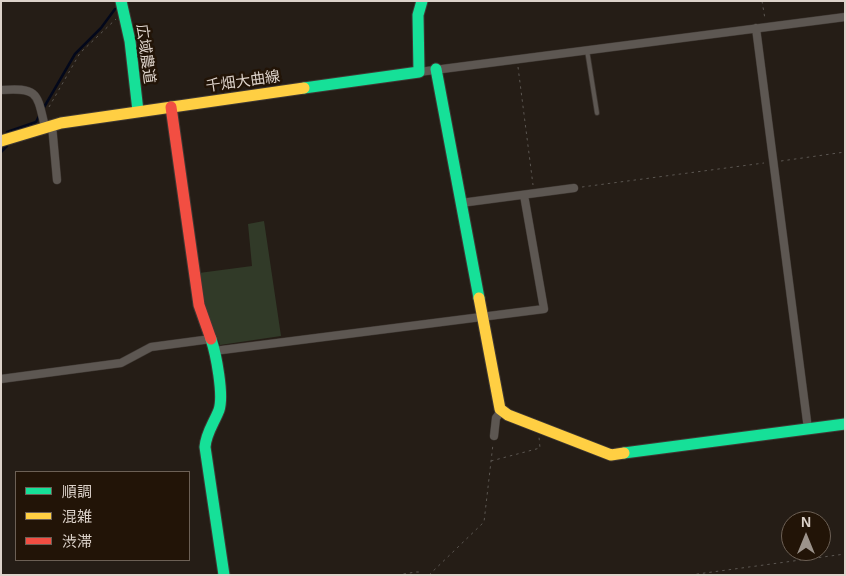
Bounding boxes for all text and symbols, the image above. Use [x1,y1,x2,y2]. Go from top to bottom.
street label: 広域農道 [132,23,158,85]
street label: 千畑大曲線 [205,68,281,96]
legend [15,471,190,561]
text: 順調 [62,483,92,500]
text: 混雑 [62,508,92,525]
north arrow [781,511,831,561]
text: N [801,514,811,530]
text: 渋滞 [62,533,92,550]

